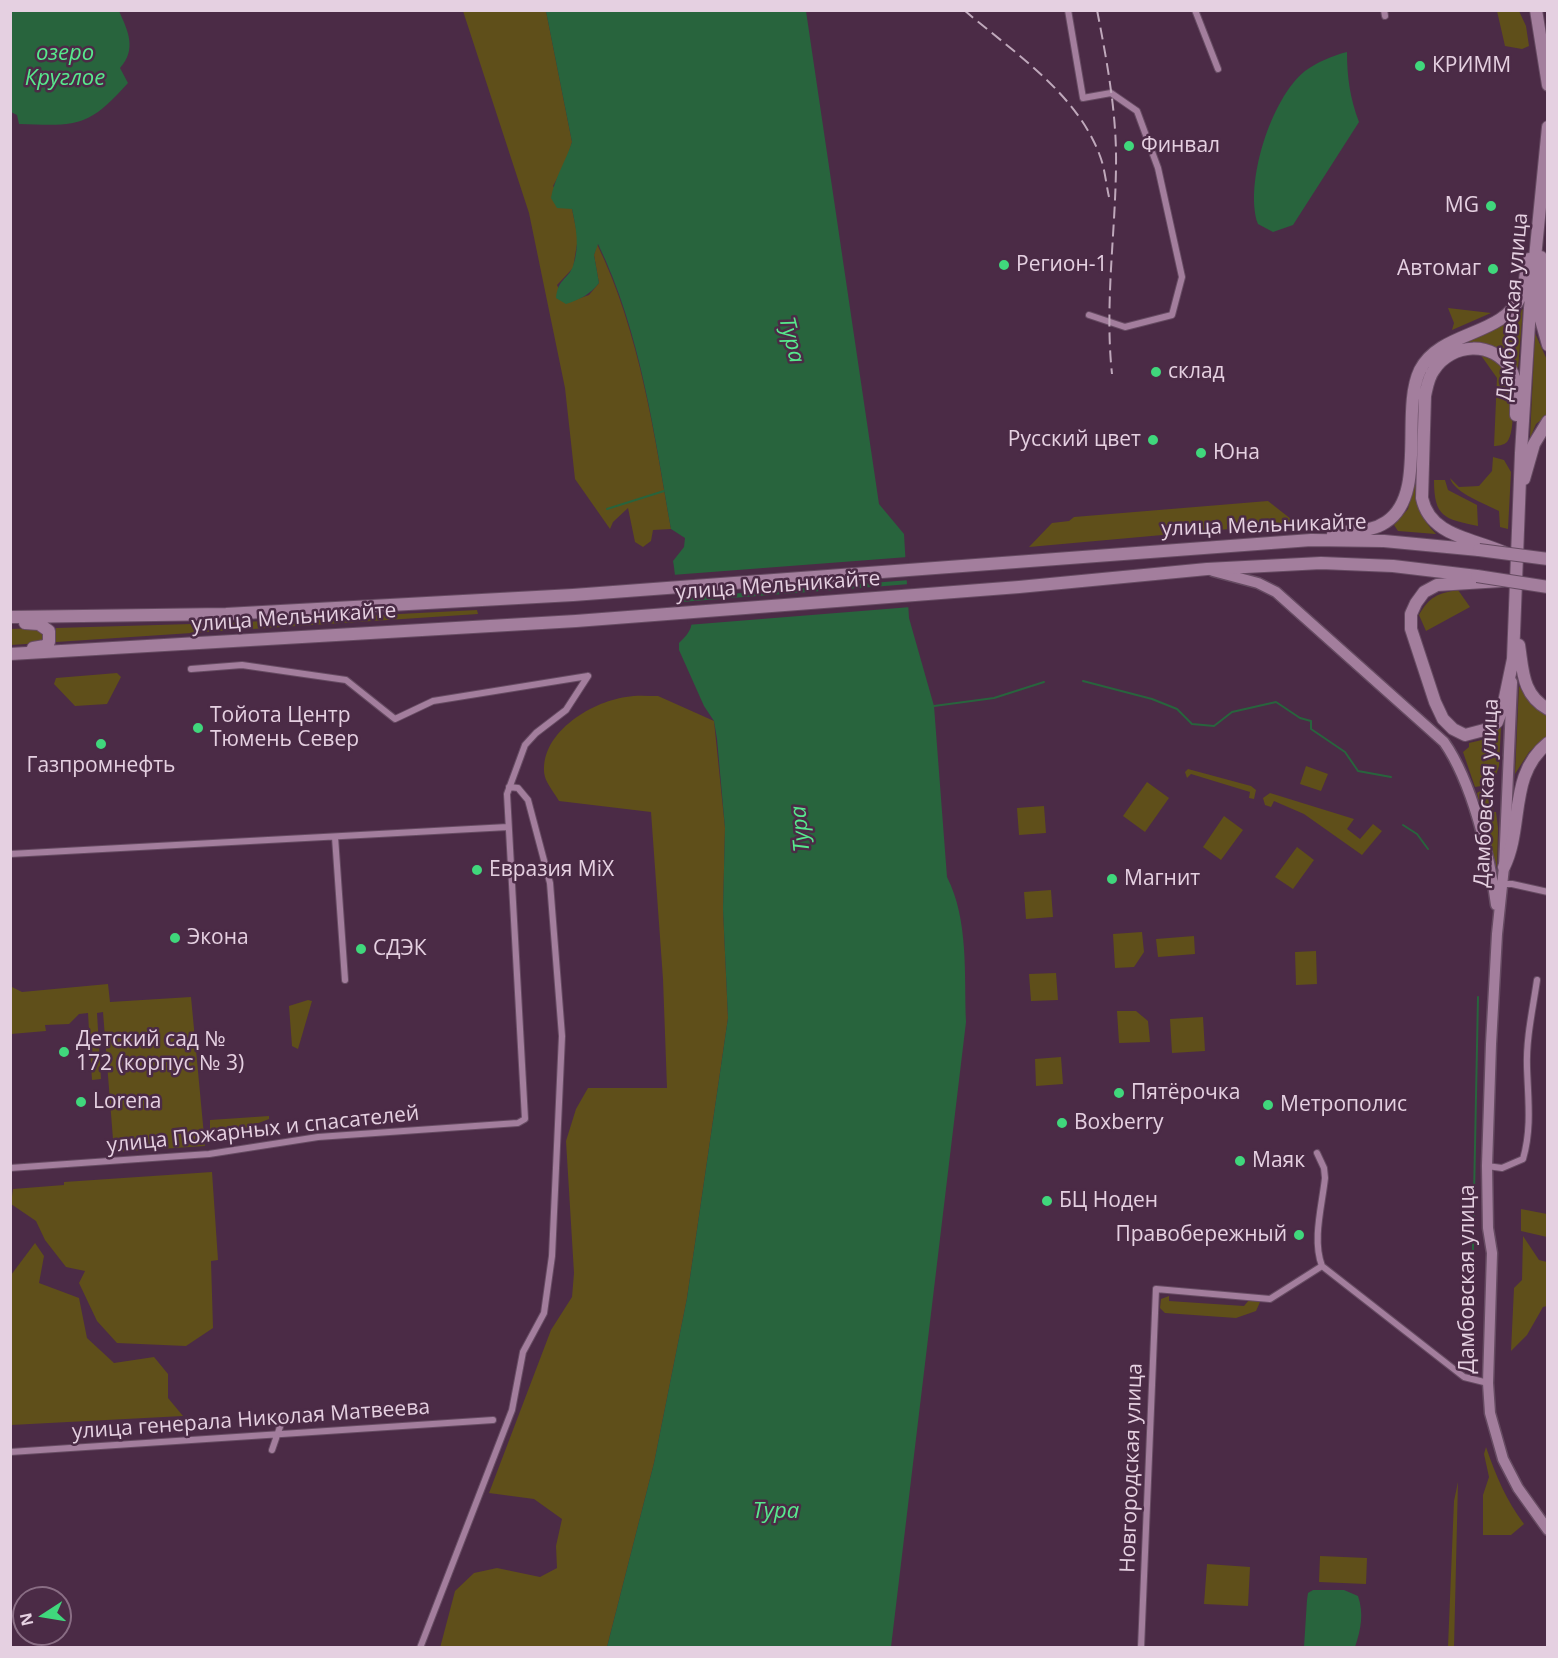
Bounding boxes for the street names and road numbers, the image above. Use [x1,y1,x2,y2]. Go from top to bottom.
street label: Дамбовская улица [1492,212,1534,402]
street label: улица Мельникайте [1161,510,1367,542]
street label: улица Мельникайте [675,566,881,606]
street label: улица Мельникайте [191,598,397,638]
street label: Дамбовская улица [1469,698,1505,888]
street label: улица Пожарных и спасателей [106,1101,420,1159]
street label: Дамбовская улица [1455,1185,1481,1373]
street label: Новгородская улица [1116,1363,1148,1573]
street label: улица генерала Николая Матвеева [71,1395,431,1445]

